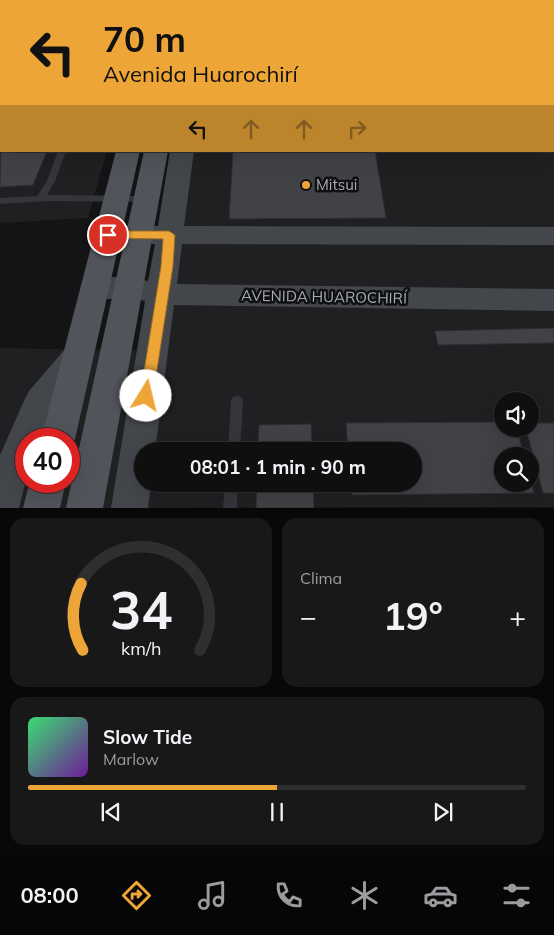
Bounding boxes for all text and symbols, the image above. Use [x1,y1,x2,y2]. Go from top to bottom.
text: 70 m [103,17,186,61]
icon: left [20,20,85,85]
text: Avenida Huarochirí [103,60,298,88]
icon: left [184,115,212,143]
icon: ahead [237,115,265,143]
icon: ahead [290,115,318,143]
icon: right [343,115,371,143]
place label: Mitsui [316,175,357,194]
marker: Mitsui [300,179,312,191]
pin [87,214,129,256]
icon: arrive [94,221,122,249]
street label: AVENIDA HUAROCHIRÍ [241,286,408,307]
position arrow [119,369,171,421]
map controls [494,392,539,492]
button: sound [494,392,539,437]
speed limit sign: 40 [15,428,80,493]
button: search [494,447,539,492]
text: 08:01 · 1 min · 90 m [190,455,366,479]
text: Clima [300,568,342,588]
text: 34 [110,577,172,642]
text: 19° [383,592,443,640]
text: − [300,599,317,634]
text: + [509,599,526,634]
text: km/h [121,637,161,659]
text: Slow Tide [103,725,192,749]
text: Marlow [103,749,159,769]
icon: previous [97,798,125,826]
icon: pause [263,798,291,826]
icon: next [429,798,457,826]
icon: directions [119,878,154,913]
icon: music [195,878,230,913]
icon: phone [271,878,306,913]
icon: climate [347,878,382,913]
icon: car [423,878,458,913]
icon: filters [499,878,534,913]
text: 08:00 [20,881,79,909]

